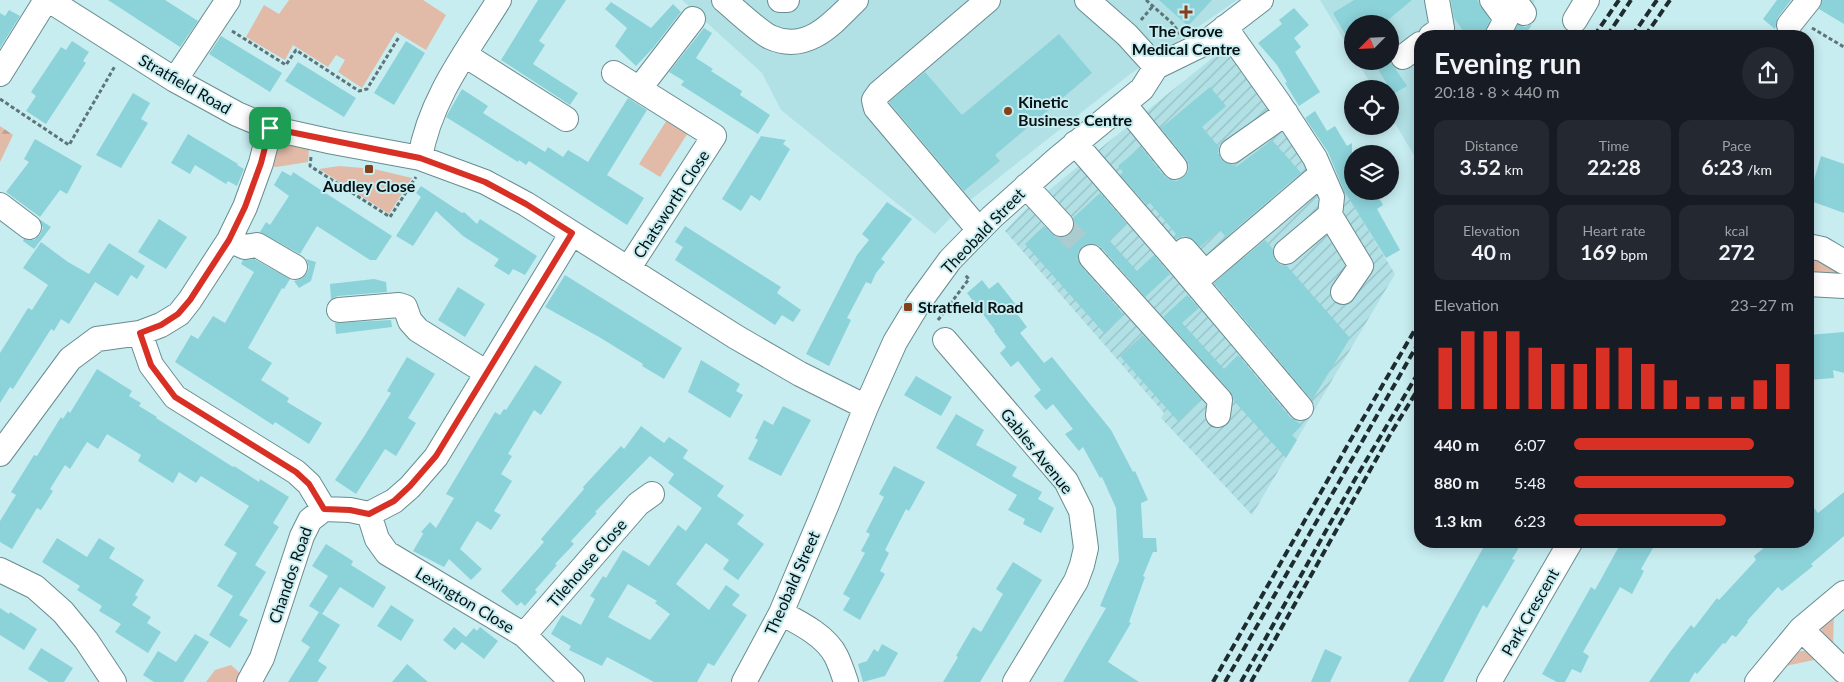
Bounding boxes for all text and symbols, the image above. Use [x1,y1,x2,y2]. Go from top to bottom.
marker: The Grove Medical Centre [1179,5,1193,19]
north arrow [1344,15,1399,70]
map controls [1344,15,1399,200]
place label: The Grove Medical Centre [1132,21,1241,58]
text: Evening run [1434,46,1581,80]
button: share [1742,47,1794,99]
street label: Stratfield Road [136,50,235,118]
button: locate [1344,80,1399,135]
text: 20:18 · 8 × 440 m [1434,82,1559,101]
place label: Kinetic Business Centre [1018,92,1133,129]
marker: Kinetic Business Centre [1002,105,1014,117]
pin [249,107,291,149]
icon: arrive [256,114,284,142]
text: Distance [1464,137,1518,154]
text: Time [1599,137,1629,154]
text: Pace [1722,137,1751,154]
button: layers [1344,145,1399,200]
street label: Chatsworth Close [629,146,713,261]
text: 3.52 [1459,154,1501,179]
text: 22:28 [1587,154,1641,179]
text: 6:23 [1701,154,1743,179]
text: km [1501,161,1523,178]
text: /km [1743,161,1772,178]
marker: Audley Close [363,163,375,175]
place label: Audley Close [322,176,416,195]
street label: Theobald Street [937,184,1028,277]
text: Elevation [1463,222,1520,239]
text: Heart rate [1583,222,1645,239]
text: kcal [1725,222,1748,239]
text: 40 [1472,239,1496,264]
text: 169 [1580,239,1617,264]
text: 272 [1718,239,1755,264]
text: m [1496,246,1511,263]
text: bpm [1617,246,1648,263]
text: Elevation [1434,295,1499,314]
text: 23–27 m [1730,295,1794,314]
place label: Stratfield Road [918,297,1023,316]
marker: Stratfield Road [902,301,914,313]
street label: Gables Avenue [997,404,1078,497]
text: 440 m [1434,435,1479,454]
text: 6:07 [1514,435,1546,454]
text: 880 m [1434,473,1479,492]
text: 5:48 [1514,473,1546,492]
text: 1.3 km [1434,511,1482,530]
text: 6:23 [1514,511,1546,530]
street label: Tilehouse Close [543,515,630,611]
street label: Chandos Road [264,524,315,626]
street label: Theobald Street [760,528,823,638]
street label: Lexington Close [412,563,518,636]
street label: Park Crescent [1497,565,1562,659]

